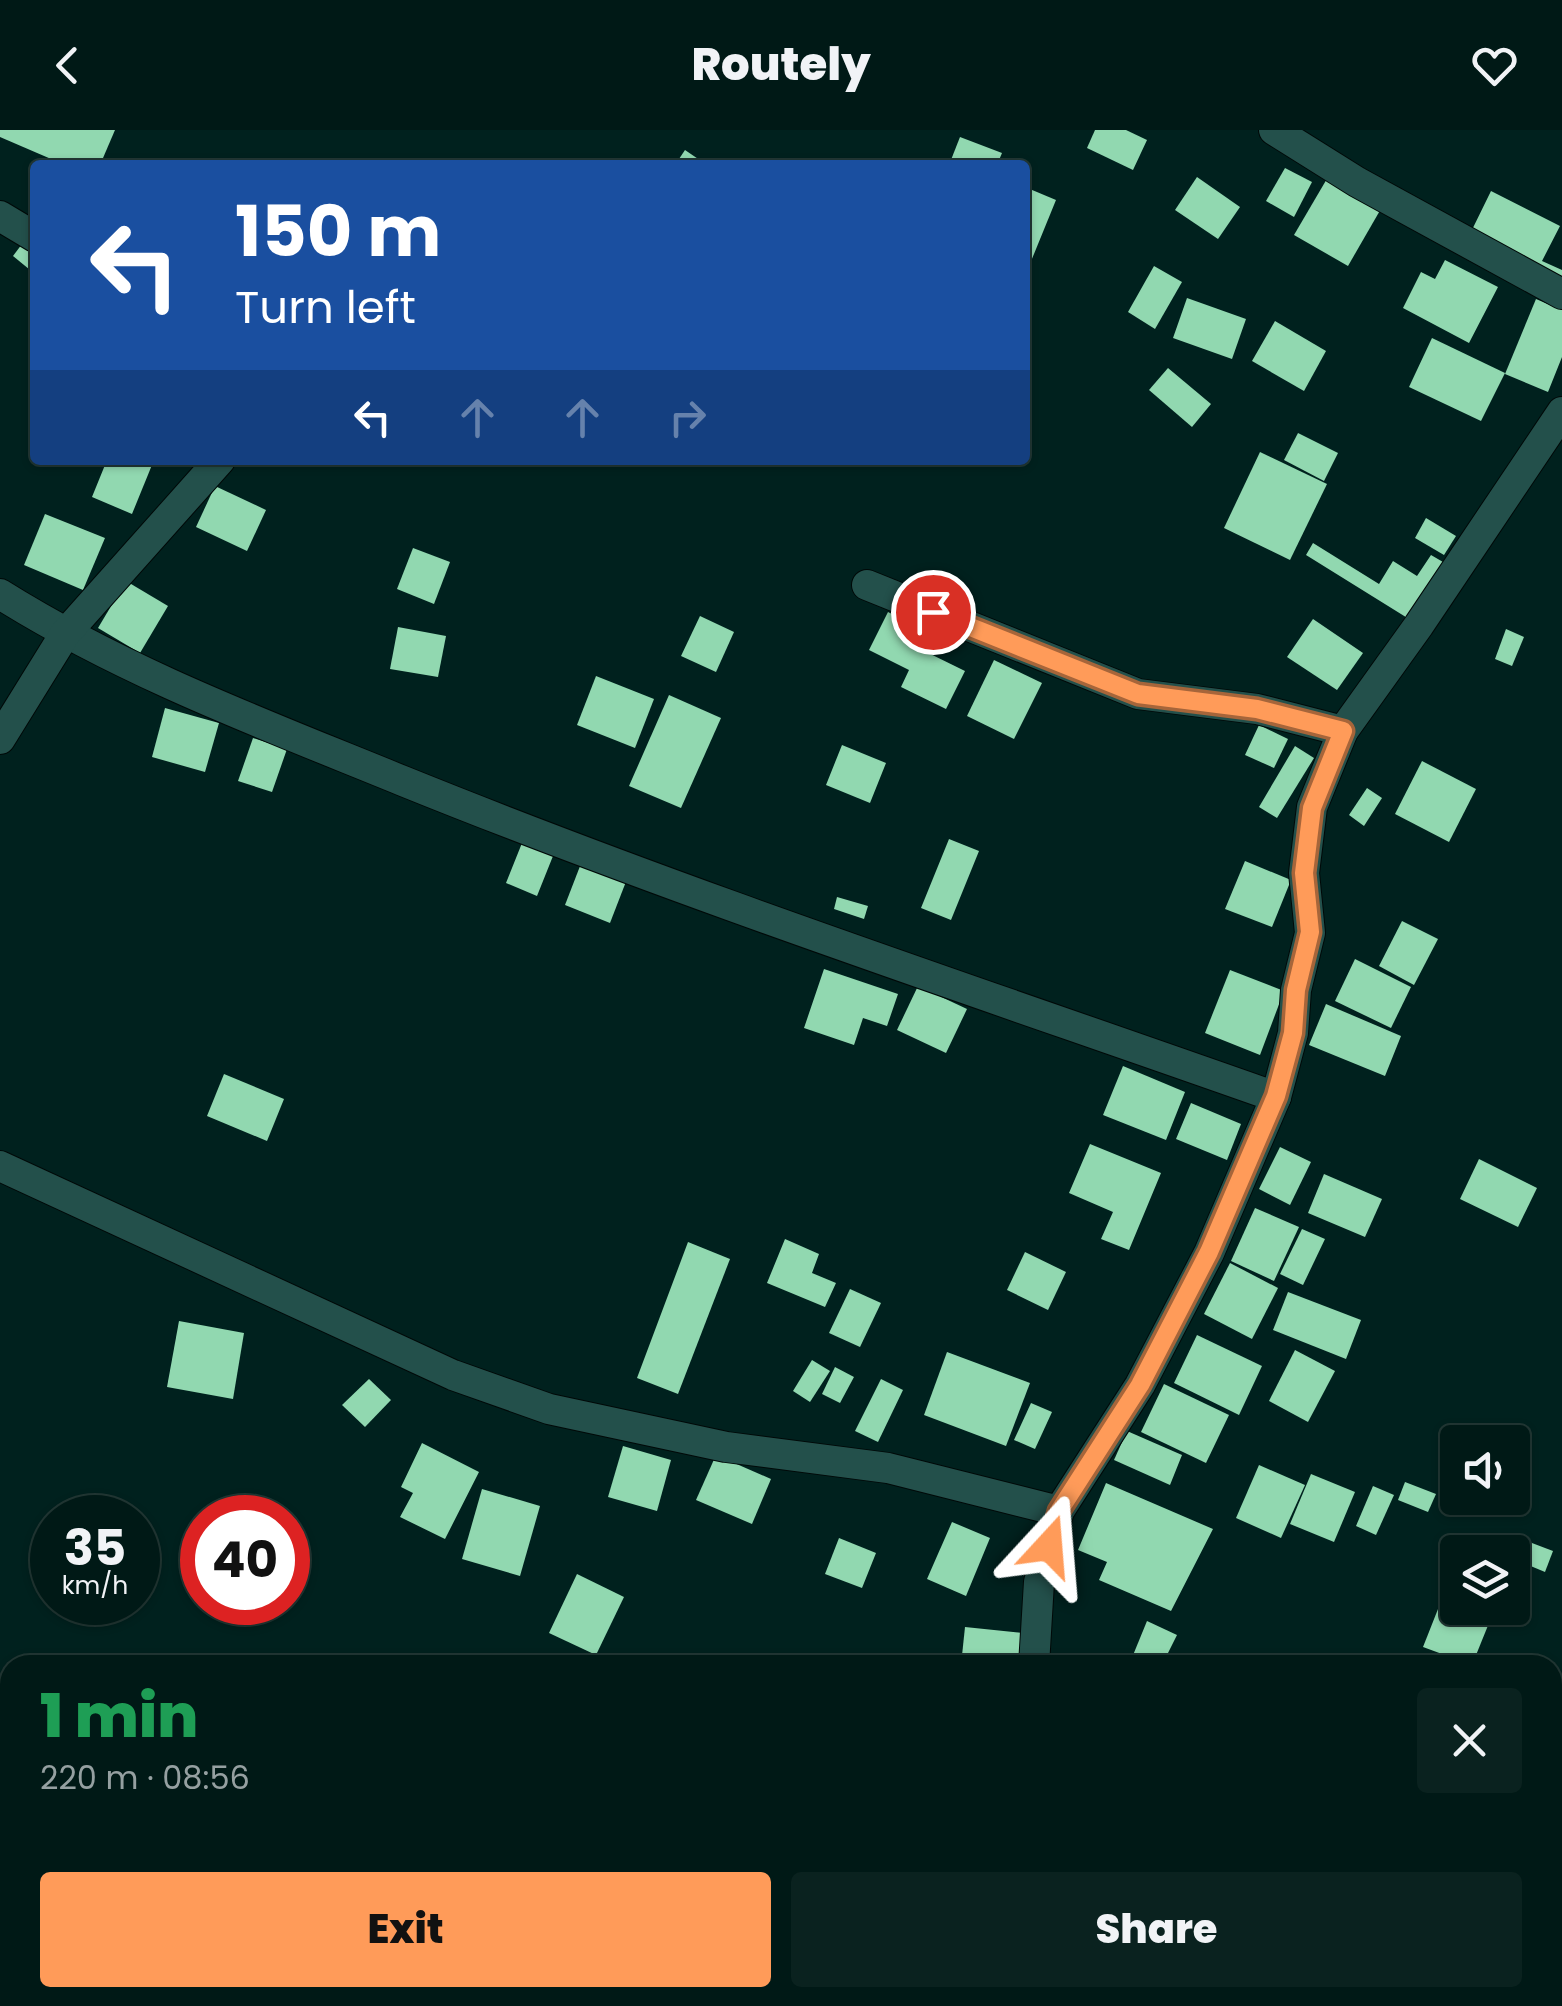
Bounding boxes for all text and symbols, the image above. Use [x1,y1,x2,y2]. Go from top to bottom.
text: Routely [691,33,871,96]
icon: back [40,38,95,93]
icon: heart [1467,38,1522,93]
text: 150 m [235,182,441,281]
icon: left [70,200,200,330]
text: Turn left [235,276,416,339]
icon: left [345,390,400,445]
icon: ahead [450,390,505,445]
icon: ahead [555,390,610,445]
icon: right [660,390,715,445]
pin [891,570,976,655]
icon: arrive [906,585,961,640]
map controls [1440,1425,1530,1625]
button: sound [1440,1425,1530,1515]
position arrow [997,1494,1101,1598]
speed limit sign: 40 [180,1495,310,1625]
text: 35 [64,1512,126,1583]
button: layers [1440,1535,1530,1625]
text: km/h [62,1568,128,1603]
text: 1 min [40,1674,198,1758]
button: close [1417,1688,1522,1793]
text: 220 m · 08:56 [40,1755,250,1800]
button: Exit [40,1872,771,1987]
button: Share [791,1872,1522,1987]

